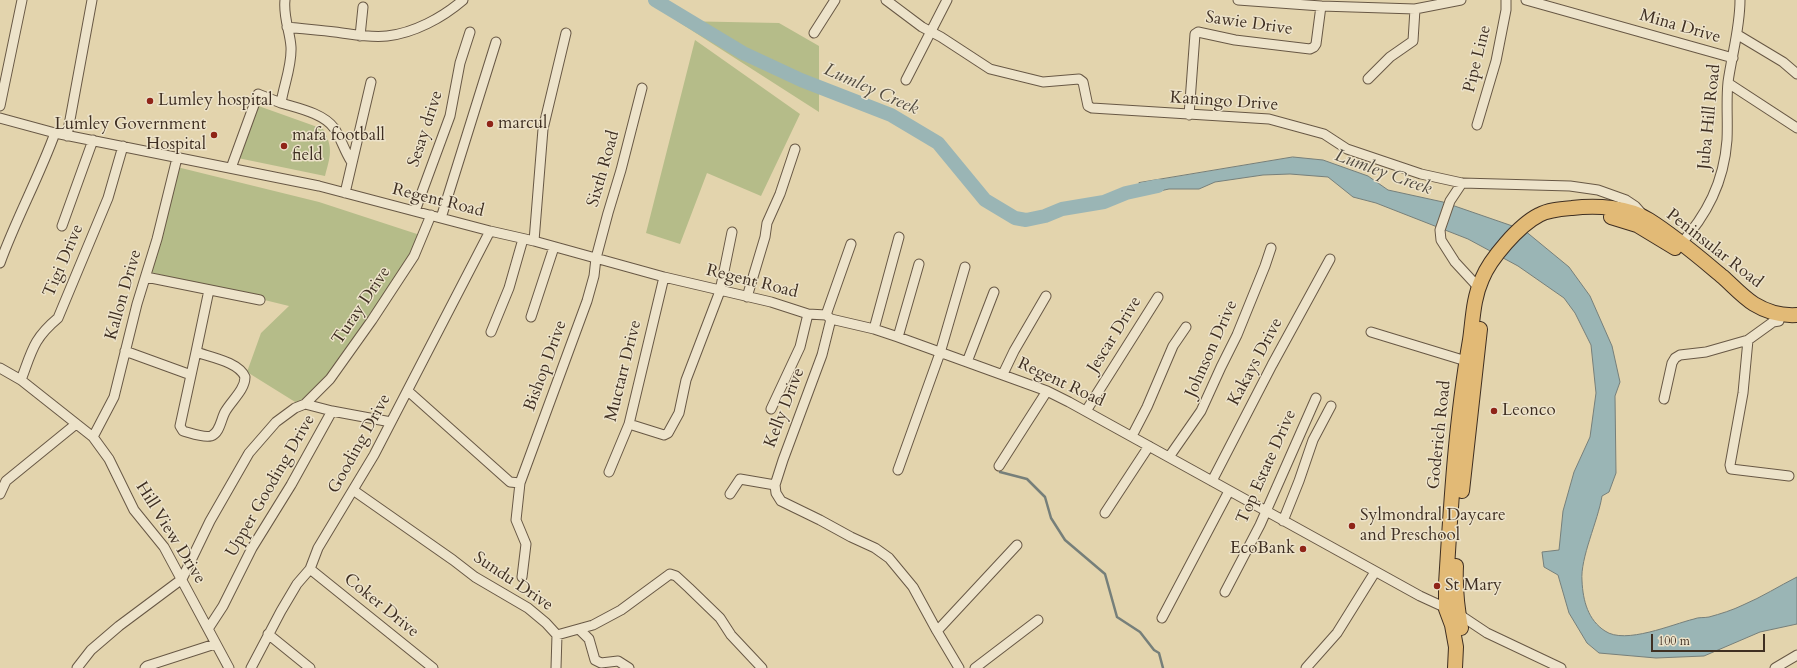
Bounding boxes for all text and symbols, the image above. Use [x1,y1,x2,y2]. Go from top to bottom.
street label: Mina Drive [1637,6,1723,48]
street label: Sawie Drive [1204,8,1294,40]
street label: Pipe Line [1460,23,1496,95]
water label: Lumley Creek [820,59,922,121]
street label: Juba Hill Road [1694,63,1726,171]
street label: Sesay drive [404,88,448,170]
street label: Kaningo Drive [1169,88,1279,116]
place label: Lumley hospital [158,91,273,111]
marker: Lumley hospital [145,96,155,106]
place label: marcul [498,114,547,134]
place label: Lumley Government Hospital [54,115,206,155]
marker: marcul [485,119,495,129]
place label: mafa football field [292,126,385,166]
street label: Sixth Road [583,129,625,209]
marker: Lumley Government Hospital [209,130,219,140]
marker: mafa football field [279,141,289,151]
water label: Lumley Creek [1332,145,1434,201]
street label: Regent Road [390,180,486,222]
street label: Peninsular Road [1662,205,1766,293]
street label: Tigi Drive [40,221,88,301]
street label: Kallon Drive [101,247,147,343]
street label: Regent Road [704,261,800,303]
street label: Turay Drive [328,263,396,349]
street label: Jescar Drive [1084,293,1146,377]
street label: Johnson Drive [1182,297,1242,401]
street label: Kakays Drive [1224,314,1288,410]
street label: Bishop Drive [520,318,572,414]
street label: Muctarr Drive [602,318,646,424]
street label: Regent Road [1014,354,1108,412]
street label: Kelly Drive [760,365,810,451]
street label: Goderich Road [1424,380,1456,490]
street label: Gooding Drive [324,391,396,497]
place label: Leonco [1502,401,1556,421]
marker: Leonco [1489,406,1499,416]
street label: Top Estate Drive [1233,407,1301,527]
street label: Upper Gooding Drive [222,411,320,561]
street label: Hill View Drive [130,478,210,588]
place label: Sylmondral Daycare and Preschool [1360,506,1506,546]
marker: Sylmondral Daycare and Preschool [1347,521,1357,531]
place label: EcoBank [1230,539,1295,559]
marker: EcoBank [1298,544,1308,554]
street label: Sundu Drive [469,548,557,616]
street label: Coker Drive [339,569,423,643]
place label: St Mary [1445,576,1502,596]
marker: St Mary [1432,581,1442,591]
scale bar [1653,626,1767,652]
text: 100 m [1658,633,1690,649]

